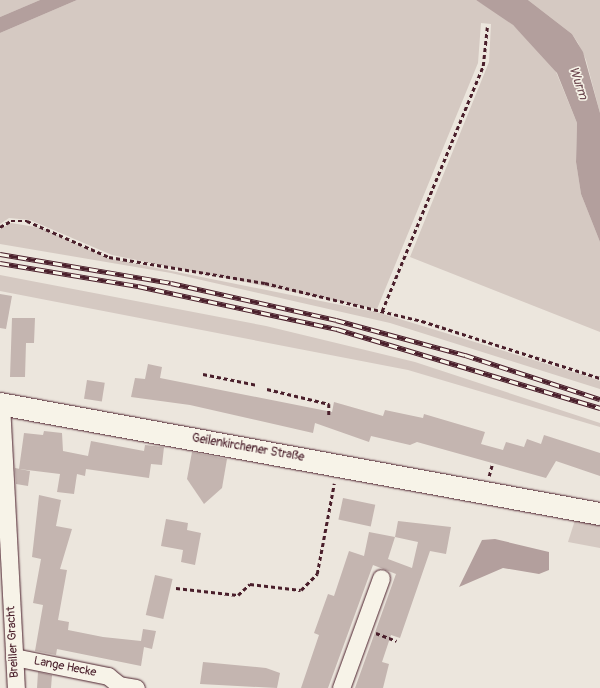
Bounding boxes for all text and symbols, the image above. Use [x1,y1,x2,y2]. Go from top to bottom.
water label: Wurm [565,64,591,102]
street label: Geilenkirchener Straße [191,431,305,465]
street label: Breiller Gracht [4,606,22,678]
street label: Lange Hecke [33,654,97,680]

